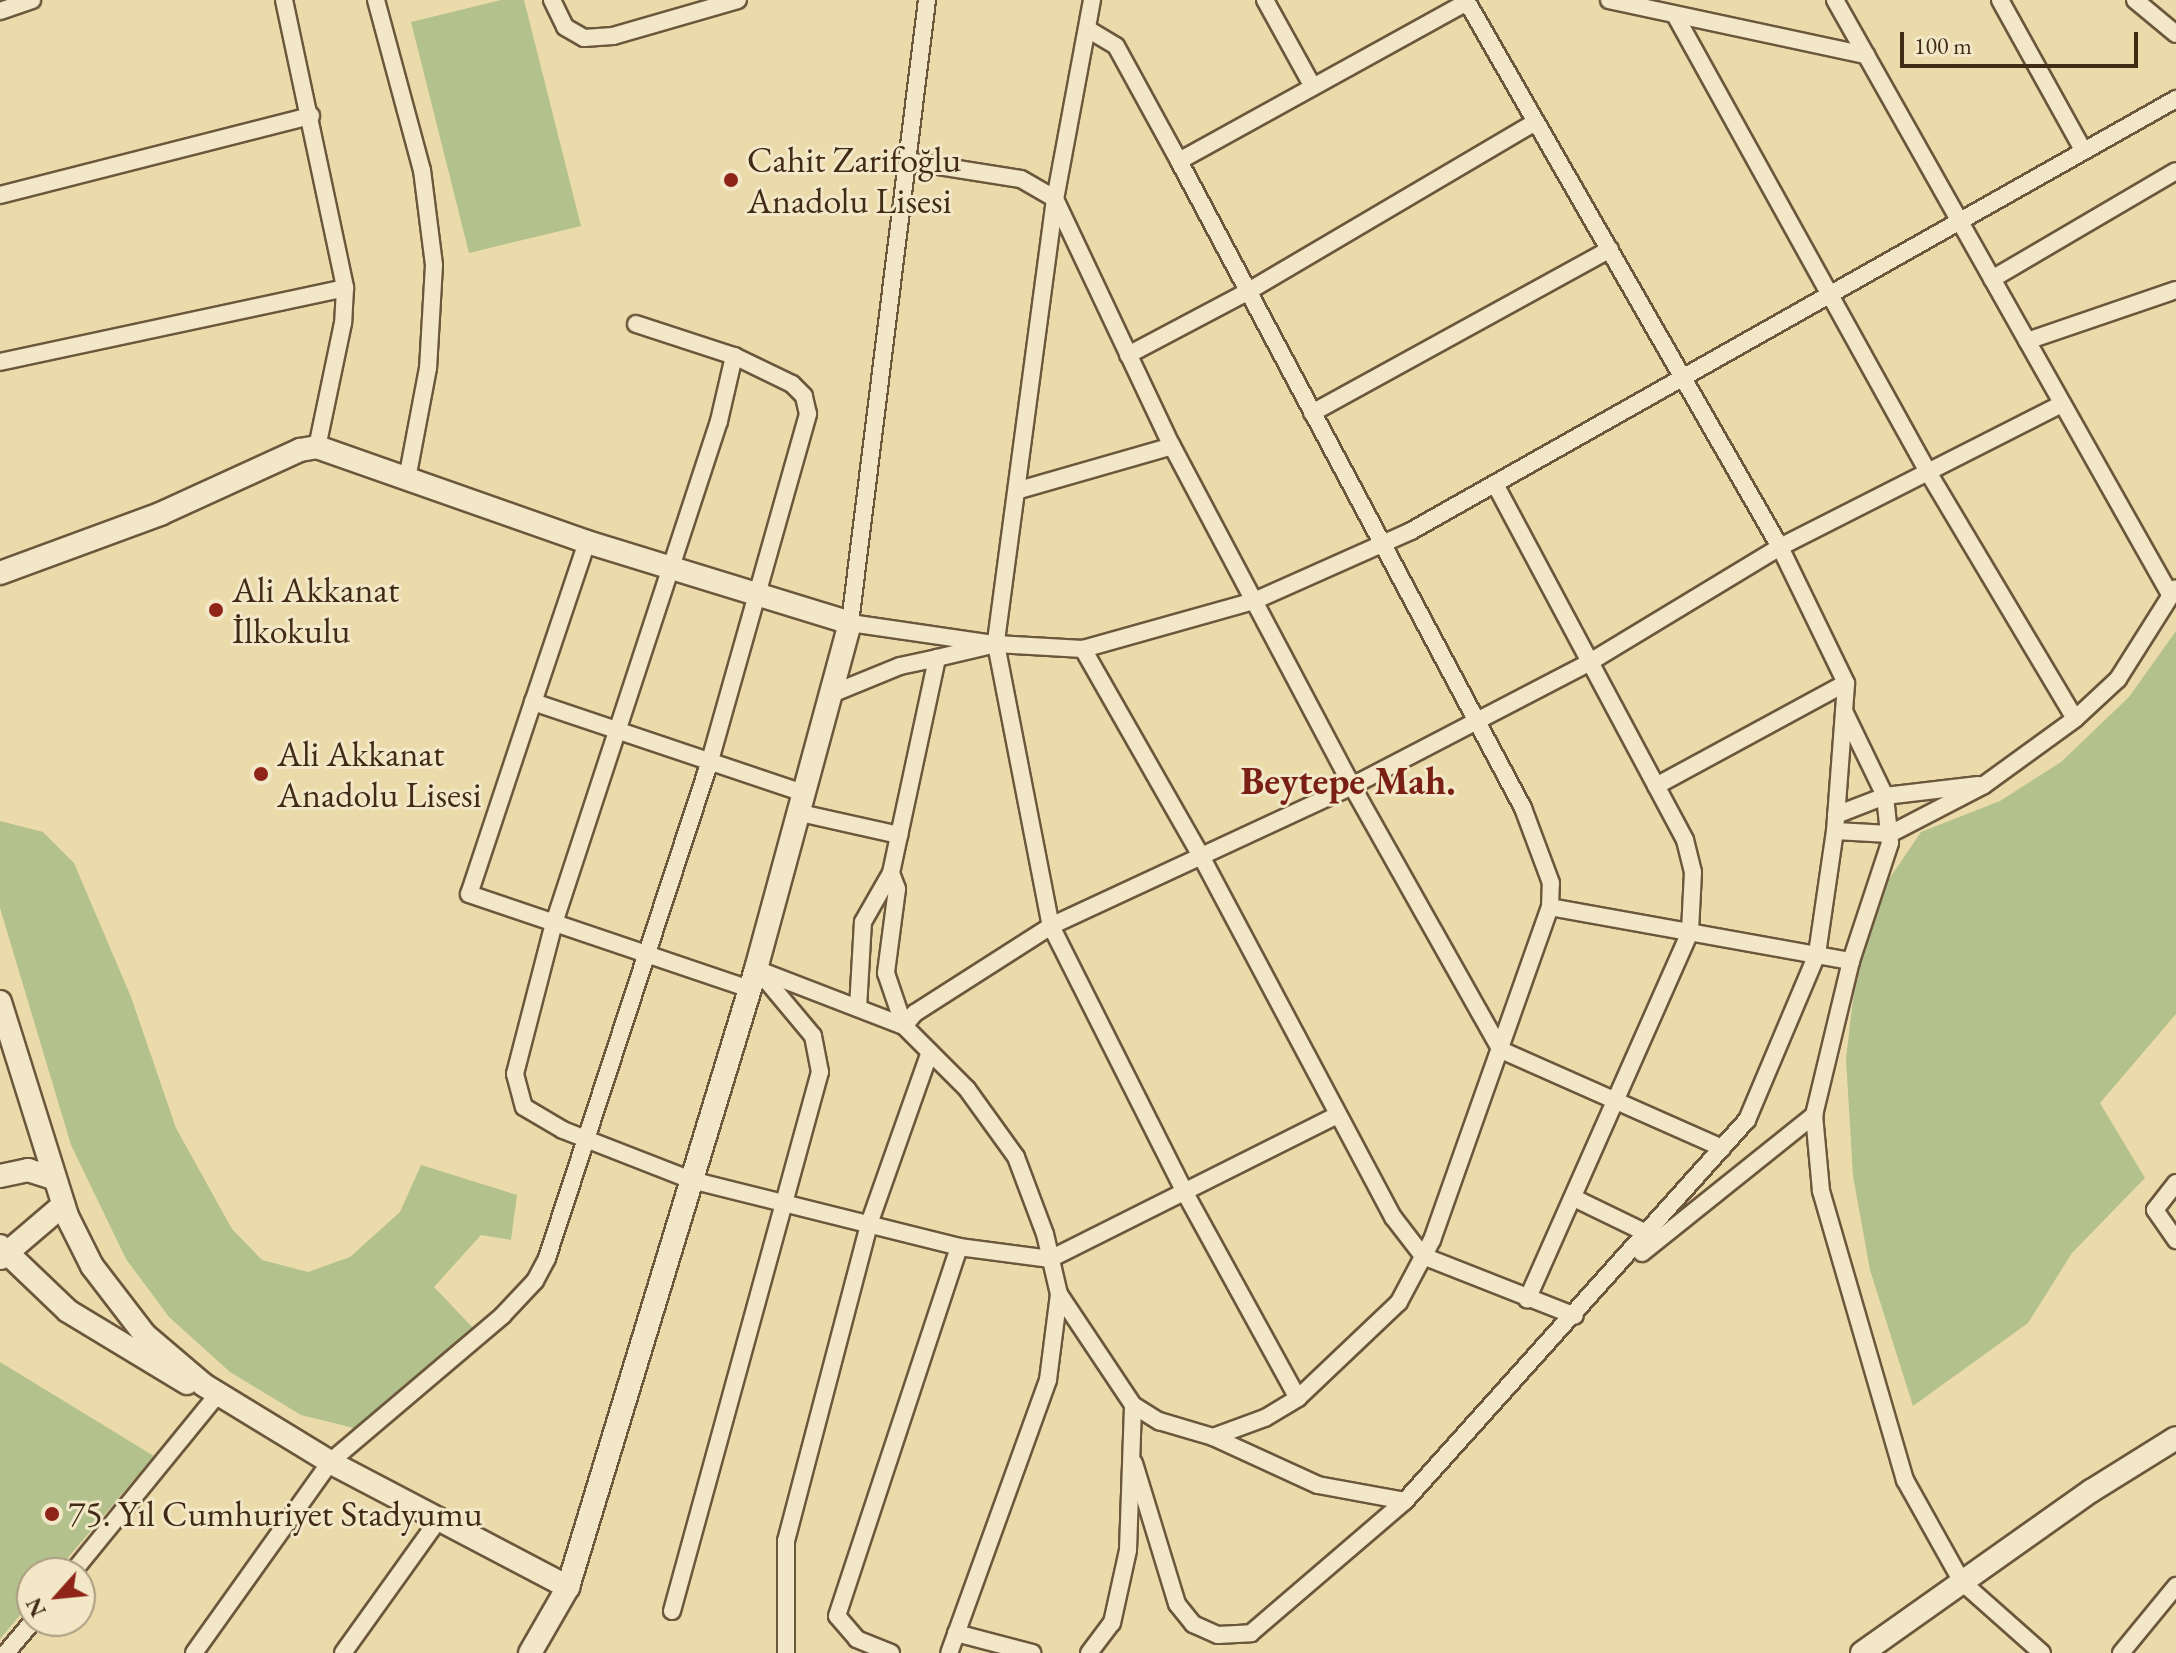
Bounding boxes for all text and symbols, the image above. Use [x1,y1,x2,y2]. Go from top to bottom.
scale bar [1904,16,2142,66]
text: 100 m [1914,30,1972,61]
place label: Cahit Zarifoğlu Anadolu Lisesi [747,137,961,222]
marker: Cahit Zarifoğlu Anadolu Lisesi [722,171,740,189]
place label: Ali Akkanat İlkokulu [232,567,399,652]
marker: Ali Akkanat İlkokulu [207,601,225,619]
place label: Ali Akkanat Anadolu Lisesi [277,731,482,816]
district label: Beytepe Mah. [1240,758,1456,804]
marker: Ali Akkanat Anadolu Lisesi [252,765,270,783]
place label: 75. Yıl Cumhuriyet Stadyumu [68,1492,483,1536]
marker: 75. Yıl Cumhuriyet Stadyumu [43,1505,61,1523]
north arrow [16,1557,96,1637]
text: N [19,1593,53,1622]

